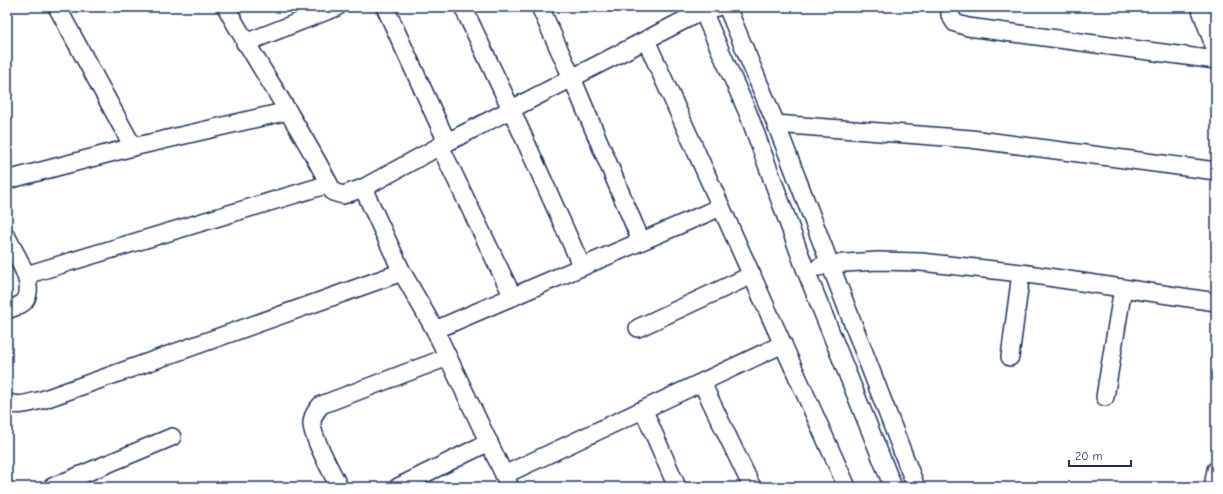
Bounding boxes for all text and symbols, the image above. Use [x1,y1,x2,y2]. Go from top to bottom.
scale bar [1069,442,1131,468]
text: 20 m [1075,449,1103,463]

